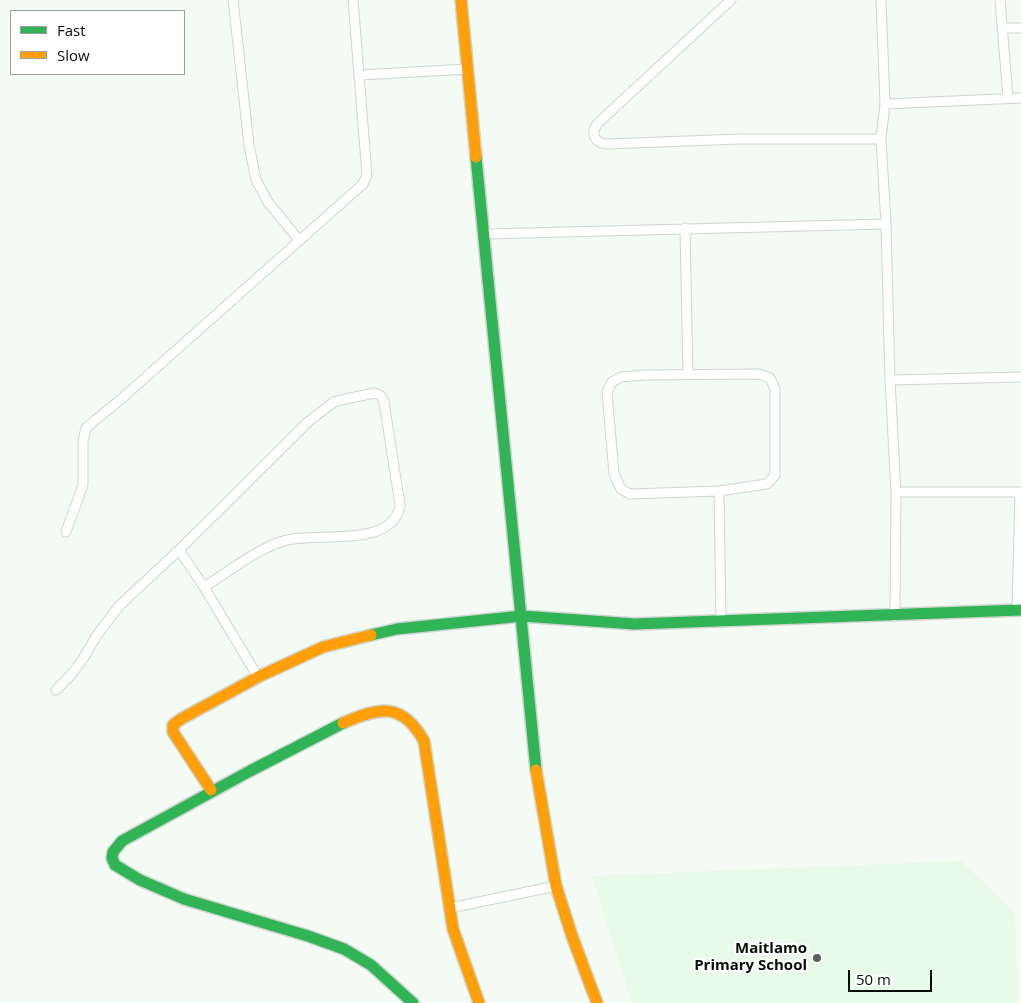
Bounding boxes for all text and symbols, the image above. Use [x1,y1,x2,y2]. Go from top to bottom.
legend [10,10,185,75]
text: Fast [57,20,86,40]
text: Slow [57,45,90,65]
place label: Maitlamo Primary School [694,940,807,975]
marker: Maitlamo Primary School [811,952,823,964]
scale bar [851,960,935,992]
text: 50 m [856,969,891,989]

